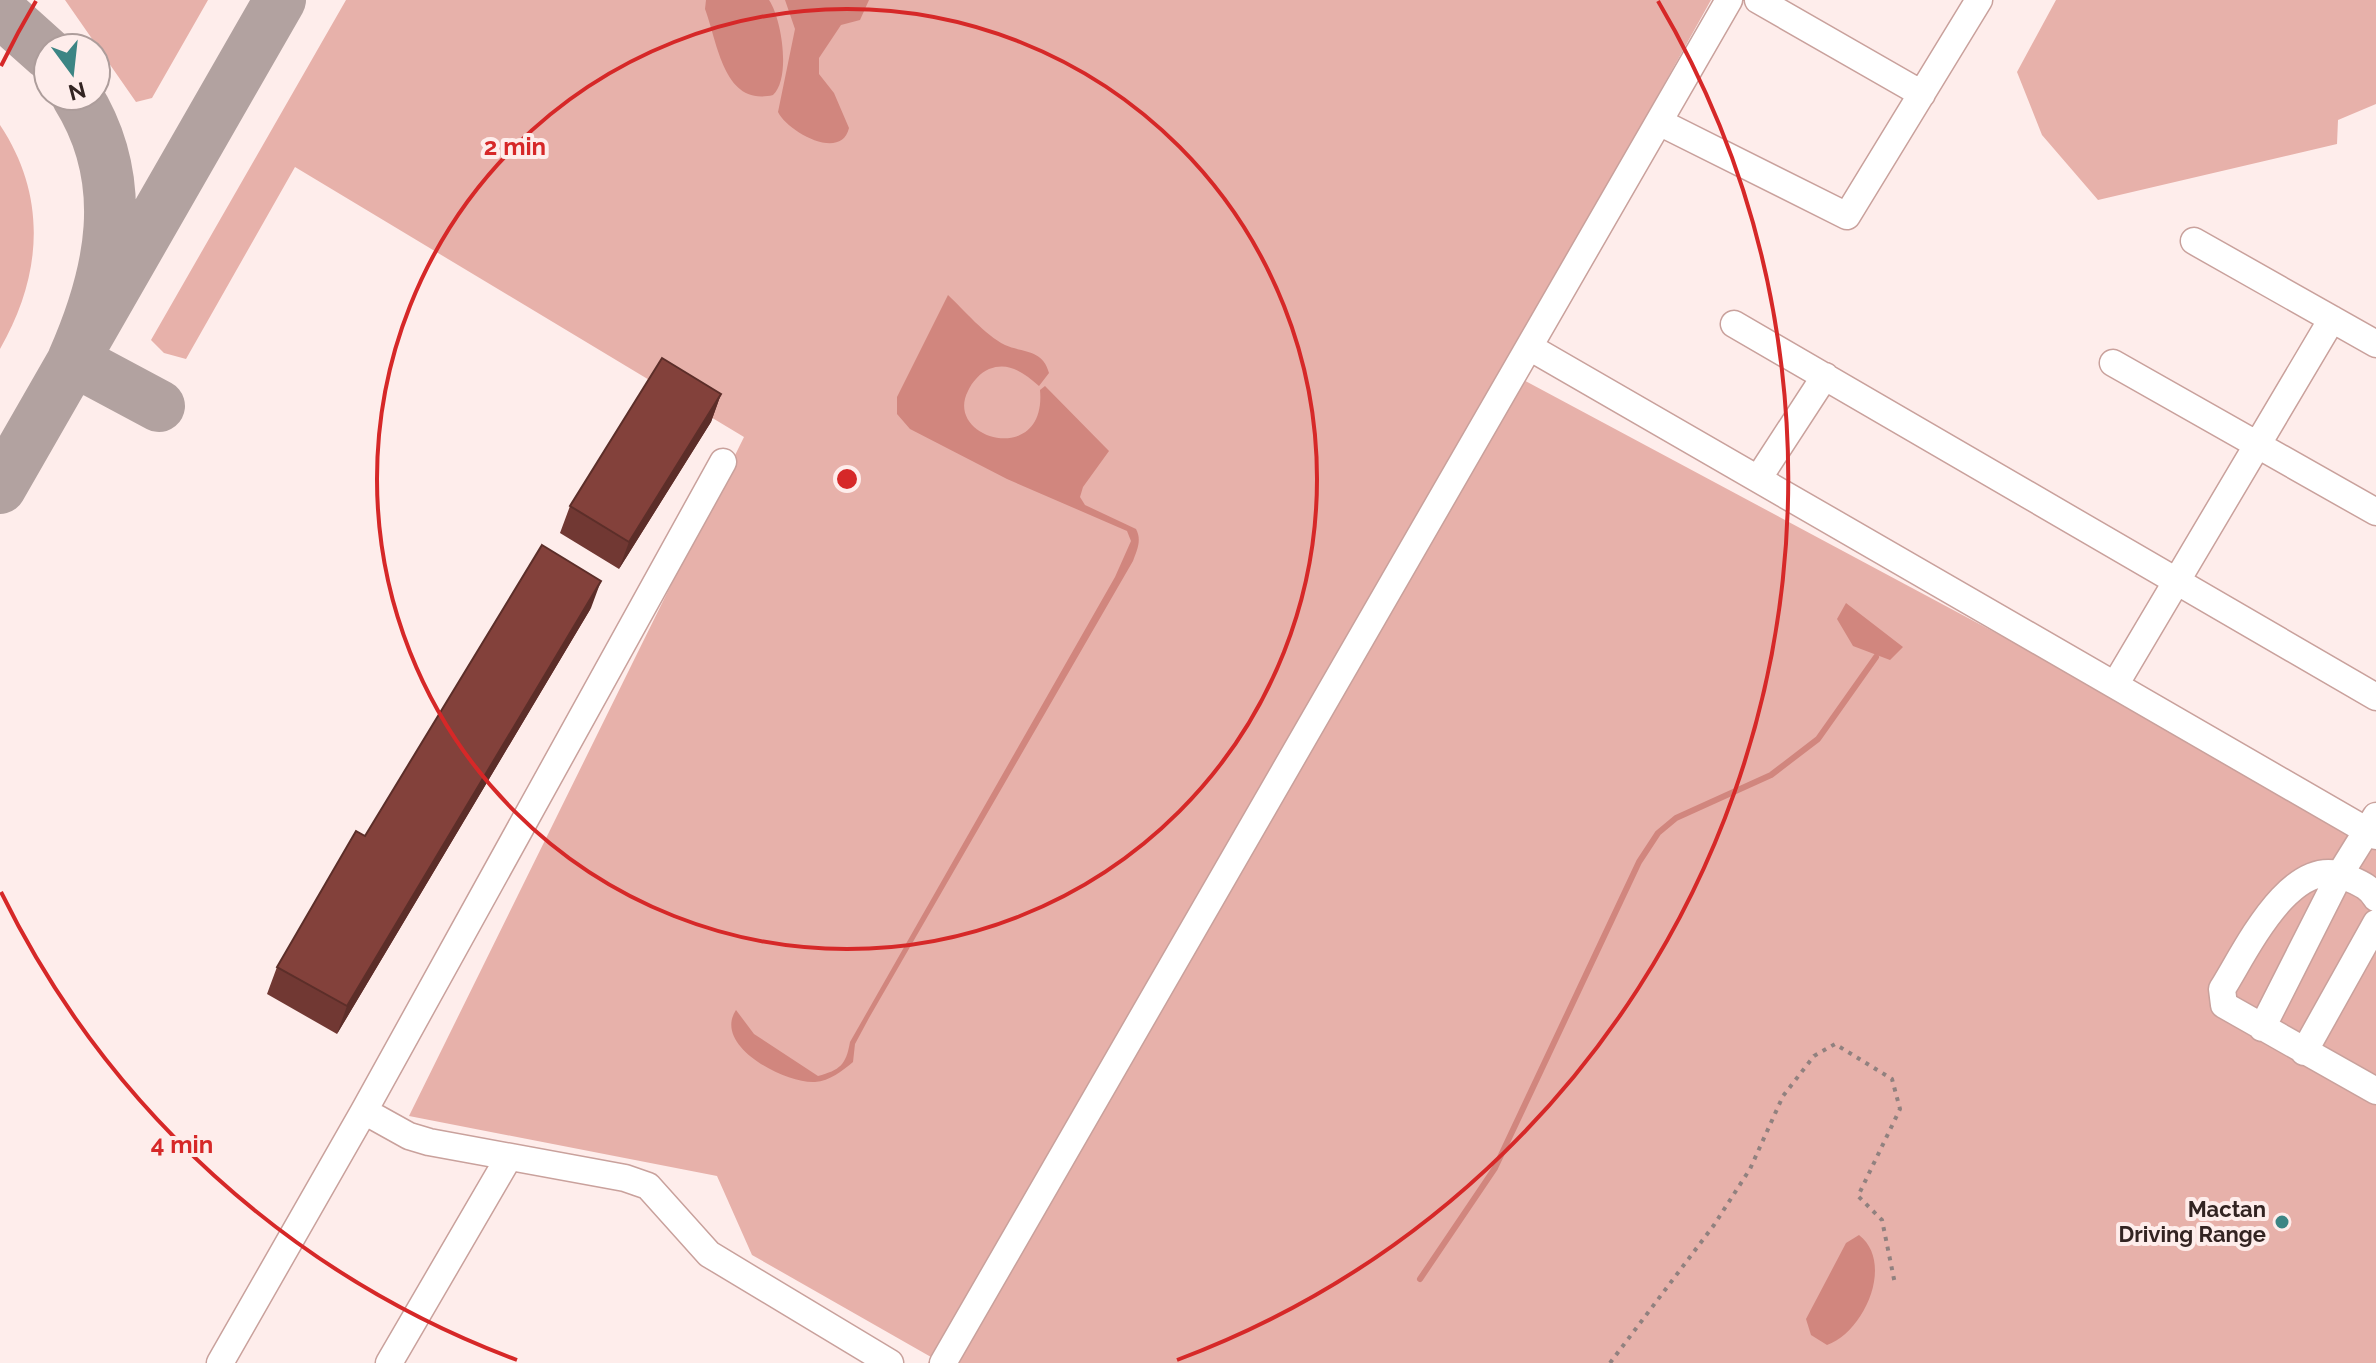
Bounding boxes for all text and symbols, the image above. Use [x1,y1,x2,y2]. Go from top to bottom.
north arrow [32,32,112,112]
text: N [66,77,89,106]
text: 2 min [484,132,546,161]
centre of rings [833,465,861,493]
text: 4 min [151,1130,213,1159]
place label: Mactan Driving Range [2118,1196,2266,1247]
marker: Mactan Driving Range [2273,1213,2291,1231]

